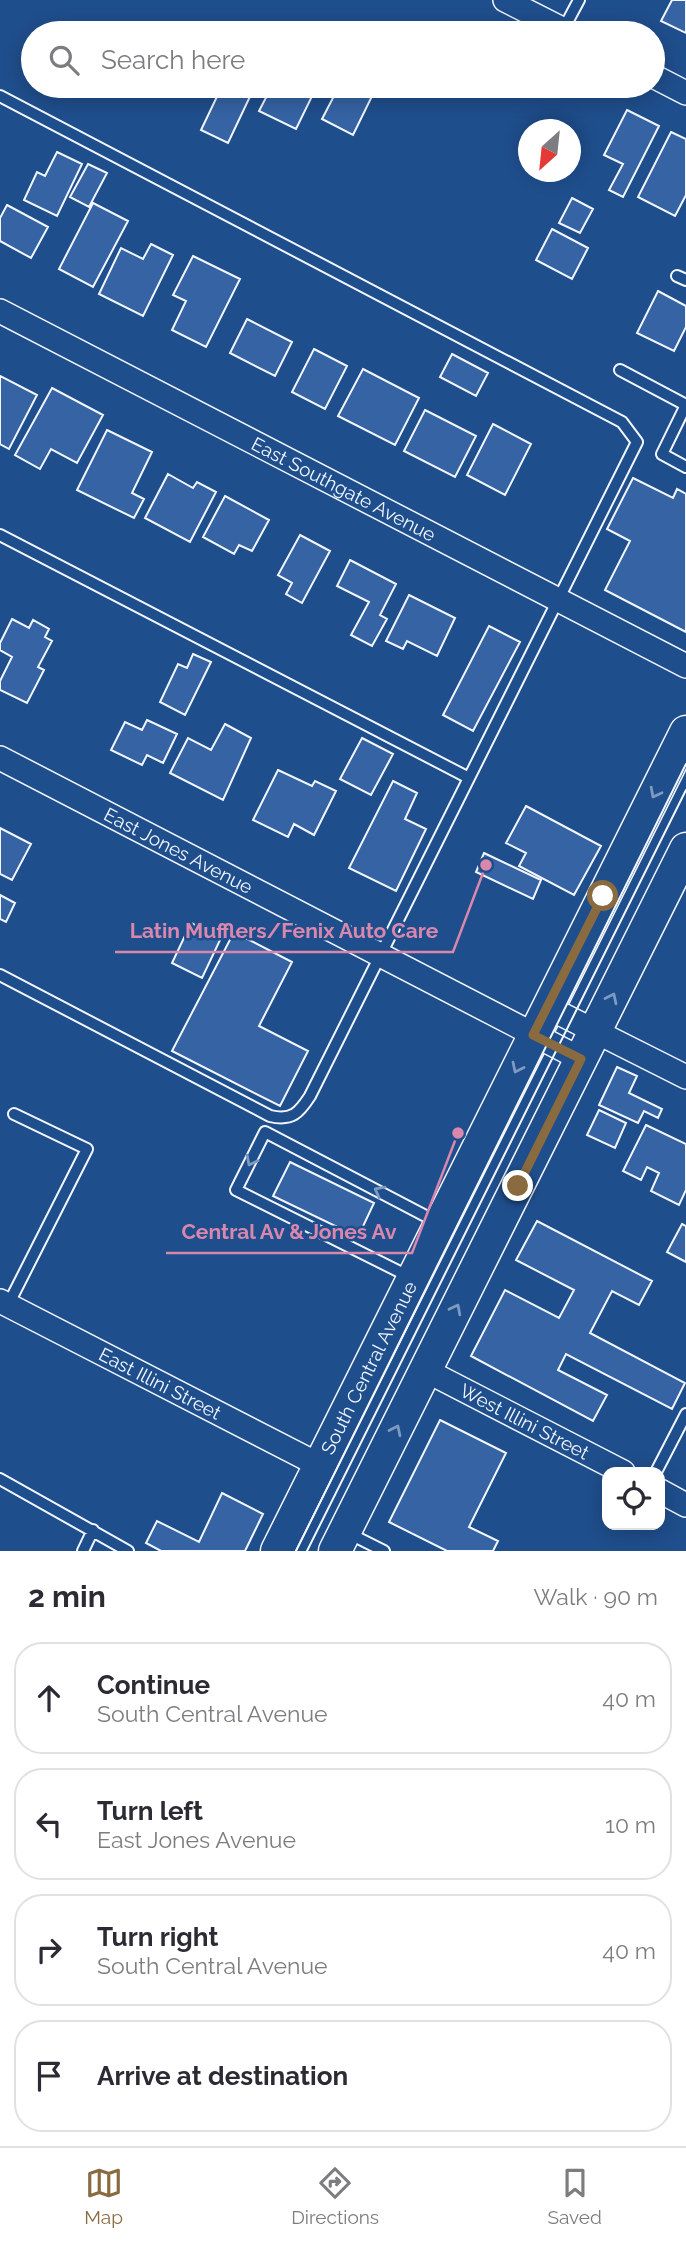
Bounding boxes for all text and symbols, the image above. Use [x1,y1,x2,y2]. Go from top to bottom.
search box [21,21,665,98]
icon: search [45,41,83,79]
text: Search here [101,45,245,75]
north arrow [518,119,581,182]
street label: East Southgate Avenue [248,432,439,546]
one-way arrow [650,786,664,798]
street label: East Jones Avenue [100,803,257,898]
route start [587,880,618,911]
callout: Latin Mufflers/Fenix Auto Care [115,910,453,952]
text: Latin Mufflers/Fenix Auto Care [130,918,439,943]
one-way arrow [603,993,617,1005]
one-way arrow [511,1061,525,1073]
one-way arrow [245,1154,259,1166]
route end [502,1170,533,1201]
one-way arrow [374,1186,386,1200]
callout: Central Av & Jones Av [166,1211,412,1253]
text: Central Av & Jones Av [182,1219,397,1244]
street label: South Central Avenue [316,1277,421,1458]
one-way arrow [447,1304,461,1316]
street label: East Illini Street [95,1343,225,1424]
street label: West Illini Street [456,1379,593,1464]
one-way arrow [387,1425,401,1437]
map controls [602,1467,665,1530]
button: locate [602,1467,665,1530]
text: 2 min [28,1579,106,1614]
text: Walk · 90 m [534,1583,658,1610]
text: Continue [97,1670,210,1700]
icon: ahead [30,1679,68,1717]
text: 40 m [602,1685,656,1712]
text: South Central Avenue [97,1700,328,1727]
text: Turn left [97,1796,203,1826]
icon: left [30,1805,68,1843]
text: 10 m [605,1811,656,1838]
text: East Jones Avenue [97,1826,296,1853]
text: Turn right [97,1922,218,1952]
icon: right [30,1931,68,1969]
text: 40 m [602,1937,656,1964]
text: South Central Avenue [97,1952,328,1979]
icon: arrive [30,2057,68,2095]
text: Arrive at destination [97,2061,348,2091]
tab: Map [84,2164,123,2228]
tab: Directions [291,2164,379,2228]
tab: Saved [547,2164,602,2228]

